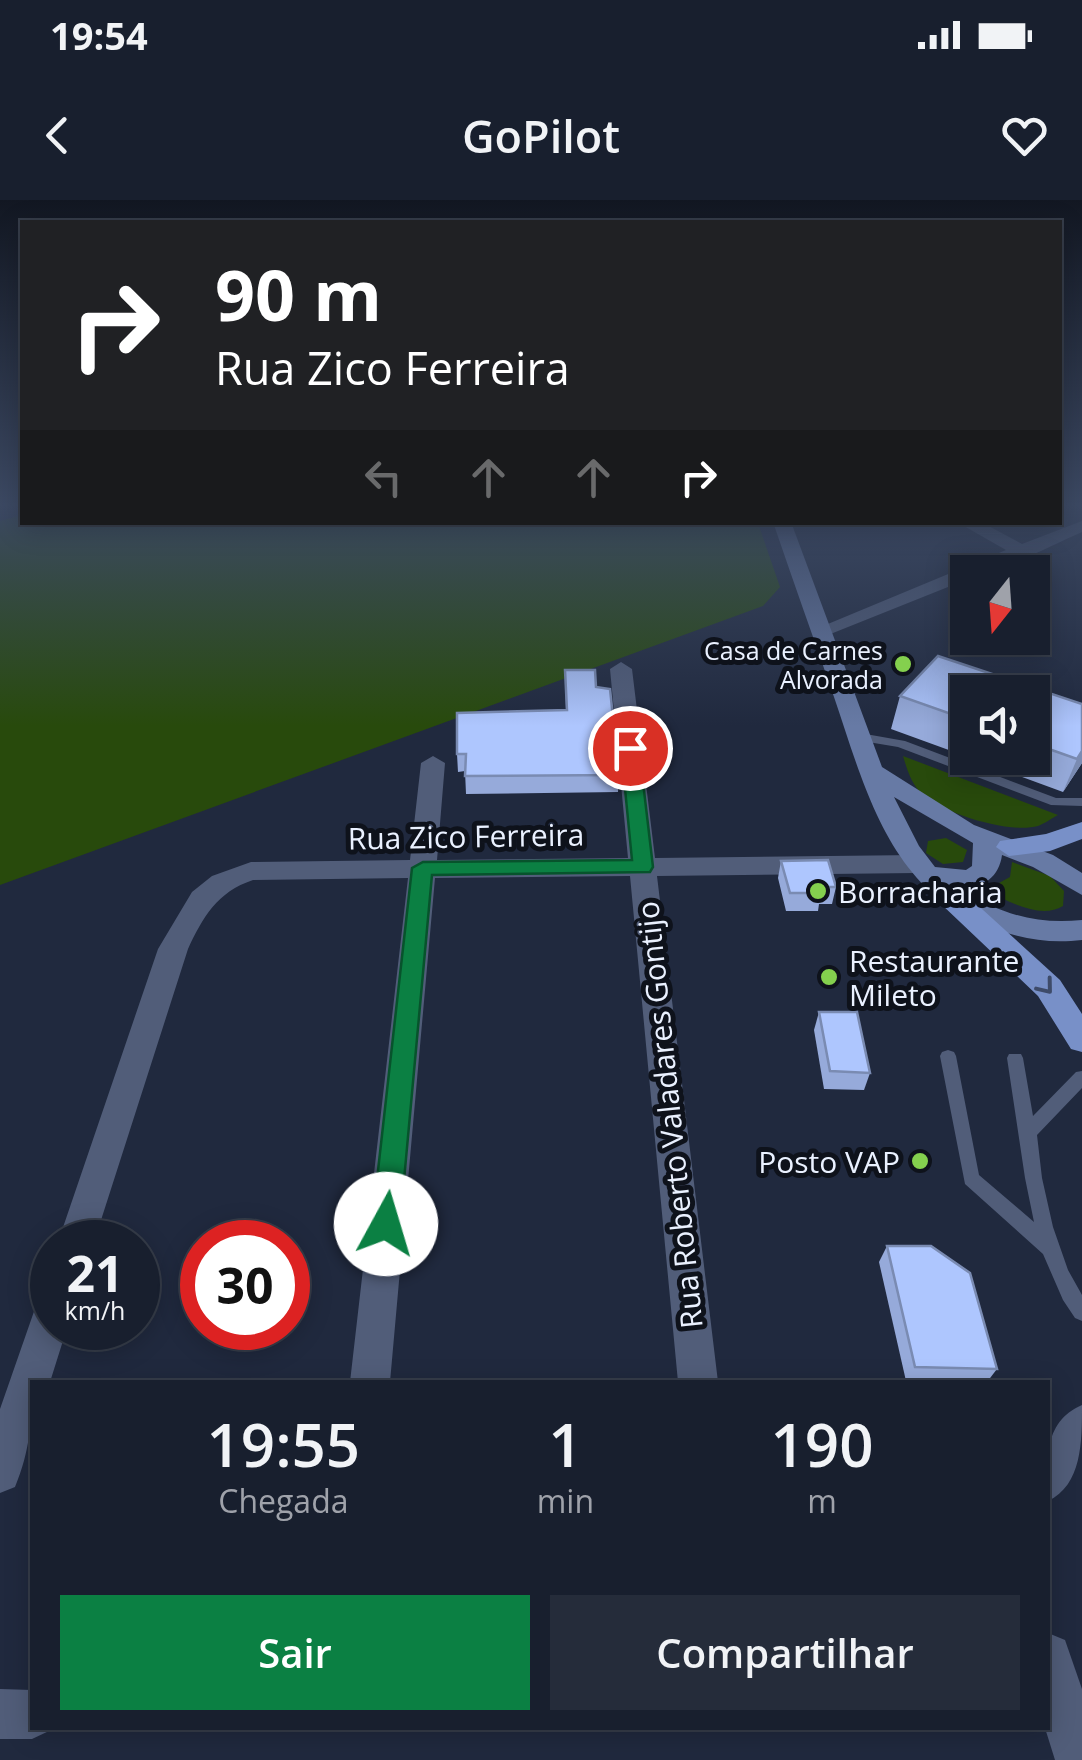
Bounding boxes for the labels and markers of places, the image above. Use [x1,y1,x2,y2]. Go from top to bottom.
place label: Casa de Carnes Alvorada [704,633,883,696]
marker: Casa de Carnes Alvorada [892,653,914,675]
pin [588,706,673,791]
place label: Borracharia [838,871,1003,912]
marker: Borracharia [807,880,829,902]
place label: Restaurante Mileto [849,940,1019,1015]
marker: Restaurante Mileto [818,966,840,988]
place label: Posto VAP [758,1141,900,1182]
marker: Posto VAP [909,1150,931,1172]

